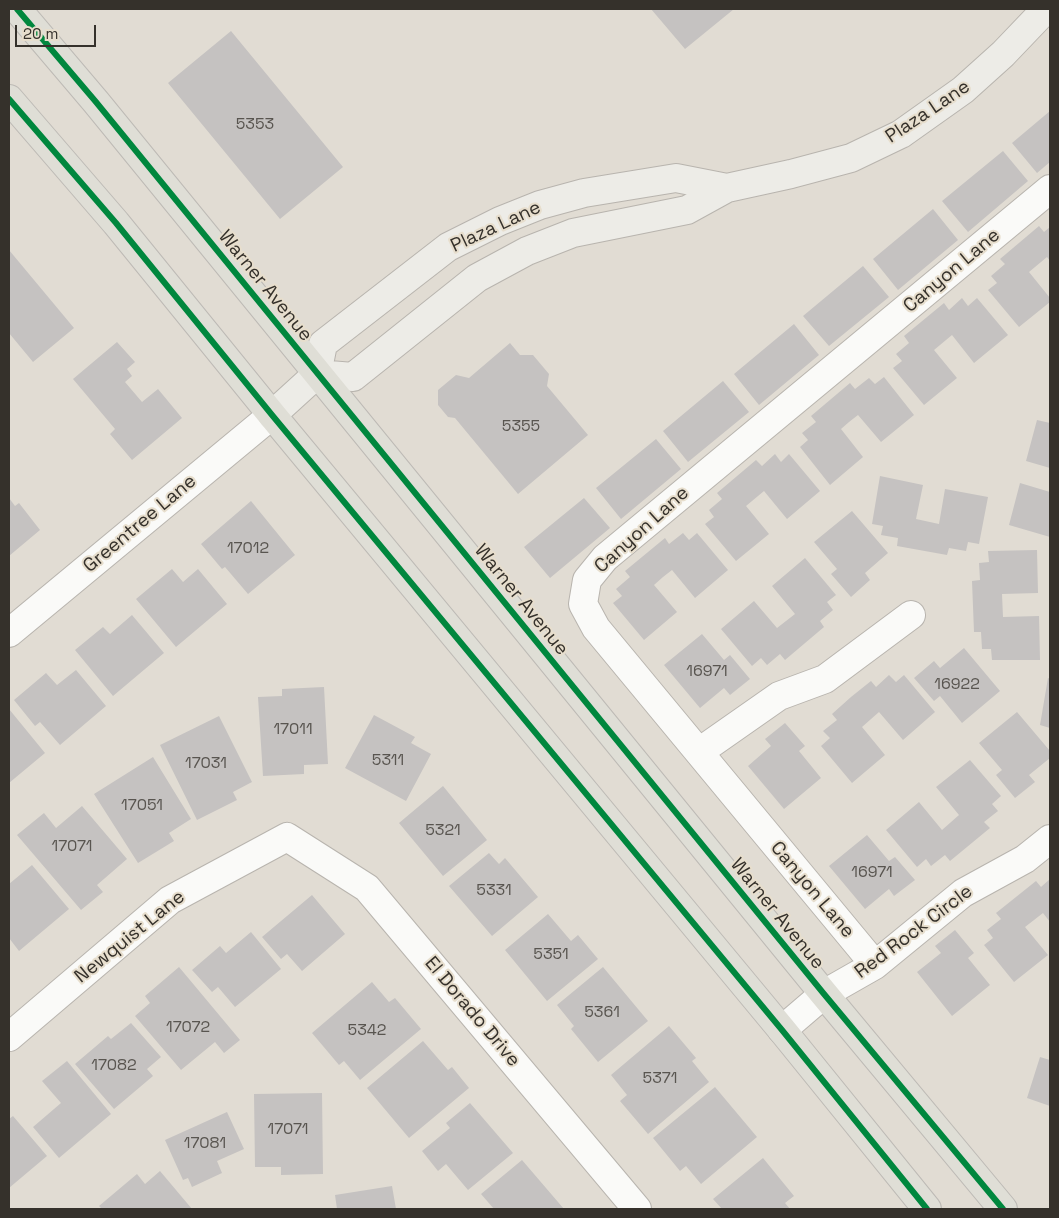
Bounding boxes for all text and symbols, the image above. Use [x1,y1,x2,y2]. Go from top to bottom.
scale bar [18,15,99,47]
text: 20 m [23,24,58,43]
street label: Plaza Lane [881,75,975,149]
house number: 5353 [236,115,274,135]
street label: Plaza Lane [447,196,545,258]
street label: Canyon Lane [899,224,1005,318]
street label: Warner Avenue [213,226,317,346]
house number: 5355 [502,417,540,437]
street label: Greentree Lane [79,470,201,578]
street label: Canyon Lane [590,482,694,578]
house number: 17012 [227,539,269,559]
street label: Warner Avenue [469,540,573,660]
house number: 16971 [686,662,728,682]
house number: 16922 [934,675,980,695]
house number: 17011 [273,720,313,740]
house number: 5311 [372,751,404,771]
house number: 17031 [185,754,227,774]
house number: 17051 [121,796,163,816]
house number: 5321 [425,821,461,841]
house number: 17071 [51,837,93,857]
street label: Canyon Lane [765,837,859,943]
street label: Warner Avenue [725,854,829,974]
house number: 16971 [851,863,893,883]
street label: Red Rock Circle [851,880,977,984]
house number: 5331 [476,881,512,901]
street label: Newquist Lane [70,886,190,988]
house number: 5351 [533,945,569,965]
street label: El Dorado Drive [419,952,525,1072]
house number: 5361 [584,1003,620,1023]
house number: 17072 [166,1018,210,1038]
house number: 5342 [348,1021,386,1041]
house number: 17082 [91,1056,137,1076]
house number: 5371 [643,1069,677,1089]
house number: 17071 [267,1120,309,1140]
house number: 17081 [184,1134,226,1154]

